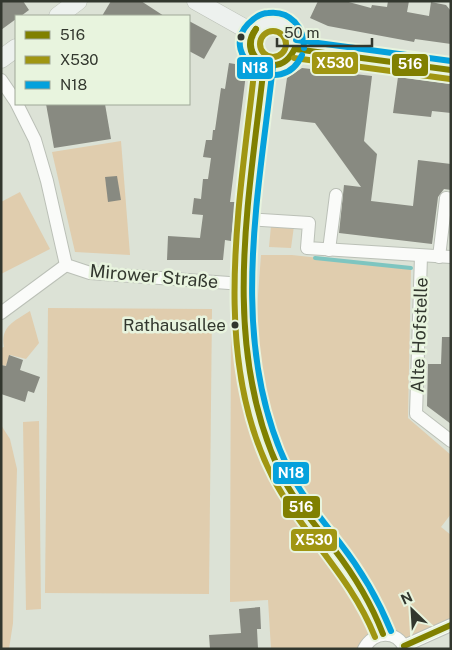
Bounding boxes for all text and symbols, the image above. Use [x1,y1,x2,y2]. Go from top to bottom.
legend [15,15,190,105]
scale bar [277,15,372,47]
text: 50 m [284,24,319,41]
text: 516 [60,26,85,43]
unlabelled marker [236,32,246,42]
text: X530 [60,51,98,68]
line badge: X530 [311,51,359,75]
line badge: 516 [391,53,429,77]
text: X530 [316,55,354,71]
line badge: N18 [236,56,274,80]
text: 516 [398,56,422,72]
text: N18 [242,60,268,76]
text: N18 [60,76,87,93]
street label: Mirower Straße [89,260,219,292]
street label: Alte Hofstelle [406,277,432,393]
place label: Rathausallee [123,315,226,335]
marker: Rathausallee [230,320,240,330]
line badge: N18 [272,461,310,485]
text: N18 [278,465,304,481]
line badge: 516 [282,495,321,519]
text: 516 [289,499,313,515]
line badge: X530 [290,528,338,552]
text: X530 [295,532,333,548]
north arrow [387,585,437,635]
text: N [398,589,415,608]

